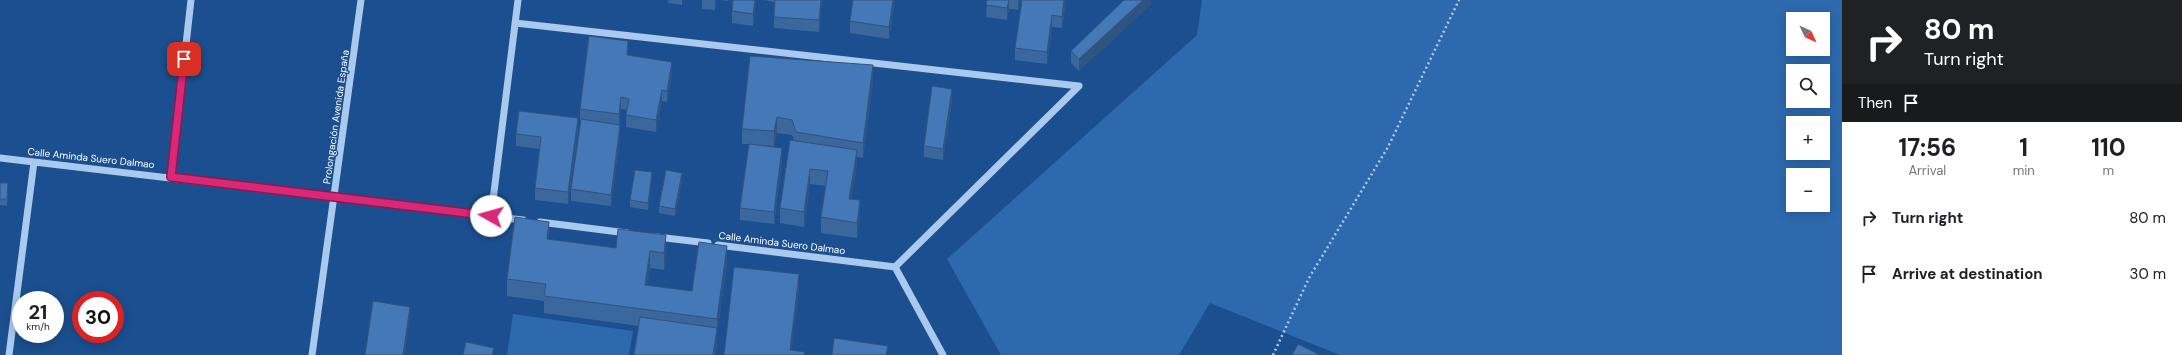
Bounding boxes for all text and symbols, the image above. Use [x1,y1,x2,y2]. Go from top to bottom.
text: 80 m [1924,11,1994,48]
north arrow [1786,12,1830,56]
map controls [1786,12,1830,212]
icon: right [1858,16,1910,68]
pin [167,42,201,76]
text: Turn right [1924,47,2004,71]
icon: arrive [173,48,195,70]
street label: Prolongación Avenida España [320,49,352,185]
button: search [1786,64,1830,108]
icon: arrive [1900,92,1922,114]
text: Then [1858,93,1892,113]
button: + [1786,116,1830,160]
text: 17:56 [1898,132,1956,163]
text: 1 [2019,132,2028,163]
text: 110 [2091,132,2126,163]
street label: Calle Aminda Suero Dalmao [27,145,155,171]
text: Arrival [1908,162,1946,179]
text: min [2013,162,2035,179]
text: m [2103,162,2114,179]
button: − [1786,168,1830,212]
position arrow [470,195,512,237]
icon: right [1858,207,1880,229]
text: Turn right [1892,208,1963,228]
text: 80 m [2129,208,2166,228]
street label: Calle Aminda Suero Dalmao [718,229,846,257]
icon: arrive [1858,263,1880,285]
text: Arrive at destination [1892,264,2043,284]
text: 30 m [2130,264,2166,284]
speed limit sign: 30 [72,291,124,343]
text: 21 [29,299,47,325]
text: km/h [26,320,50,333]

